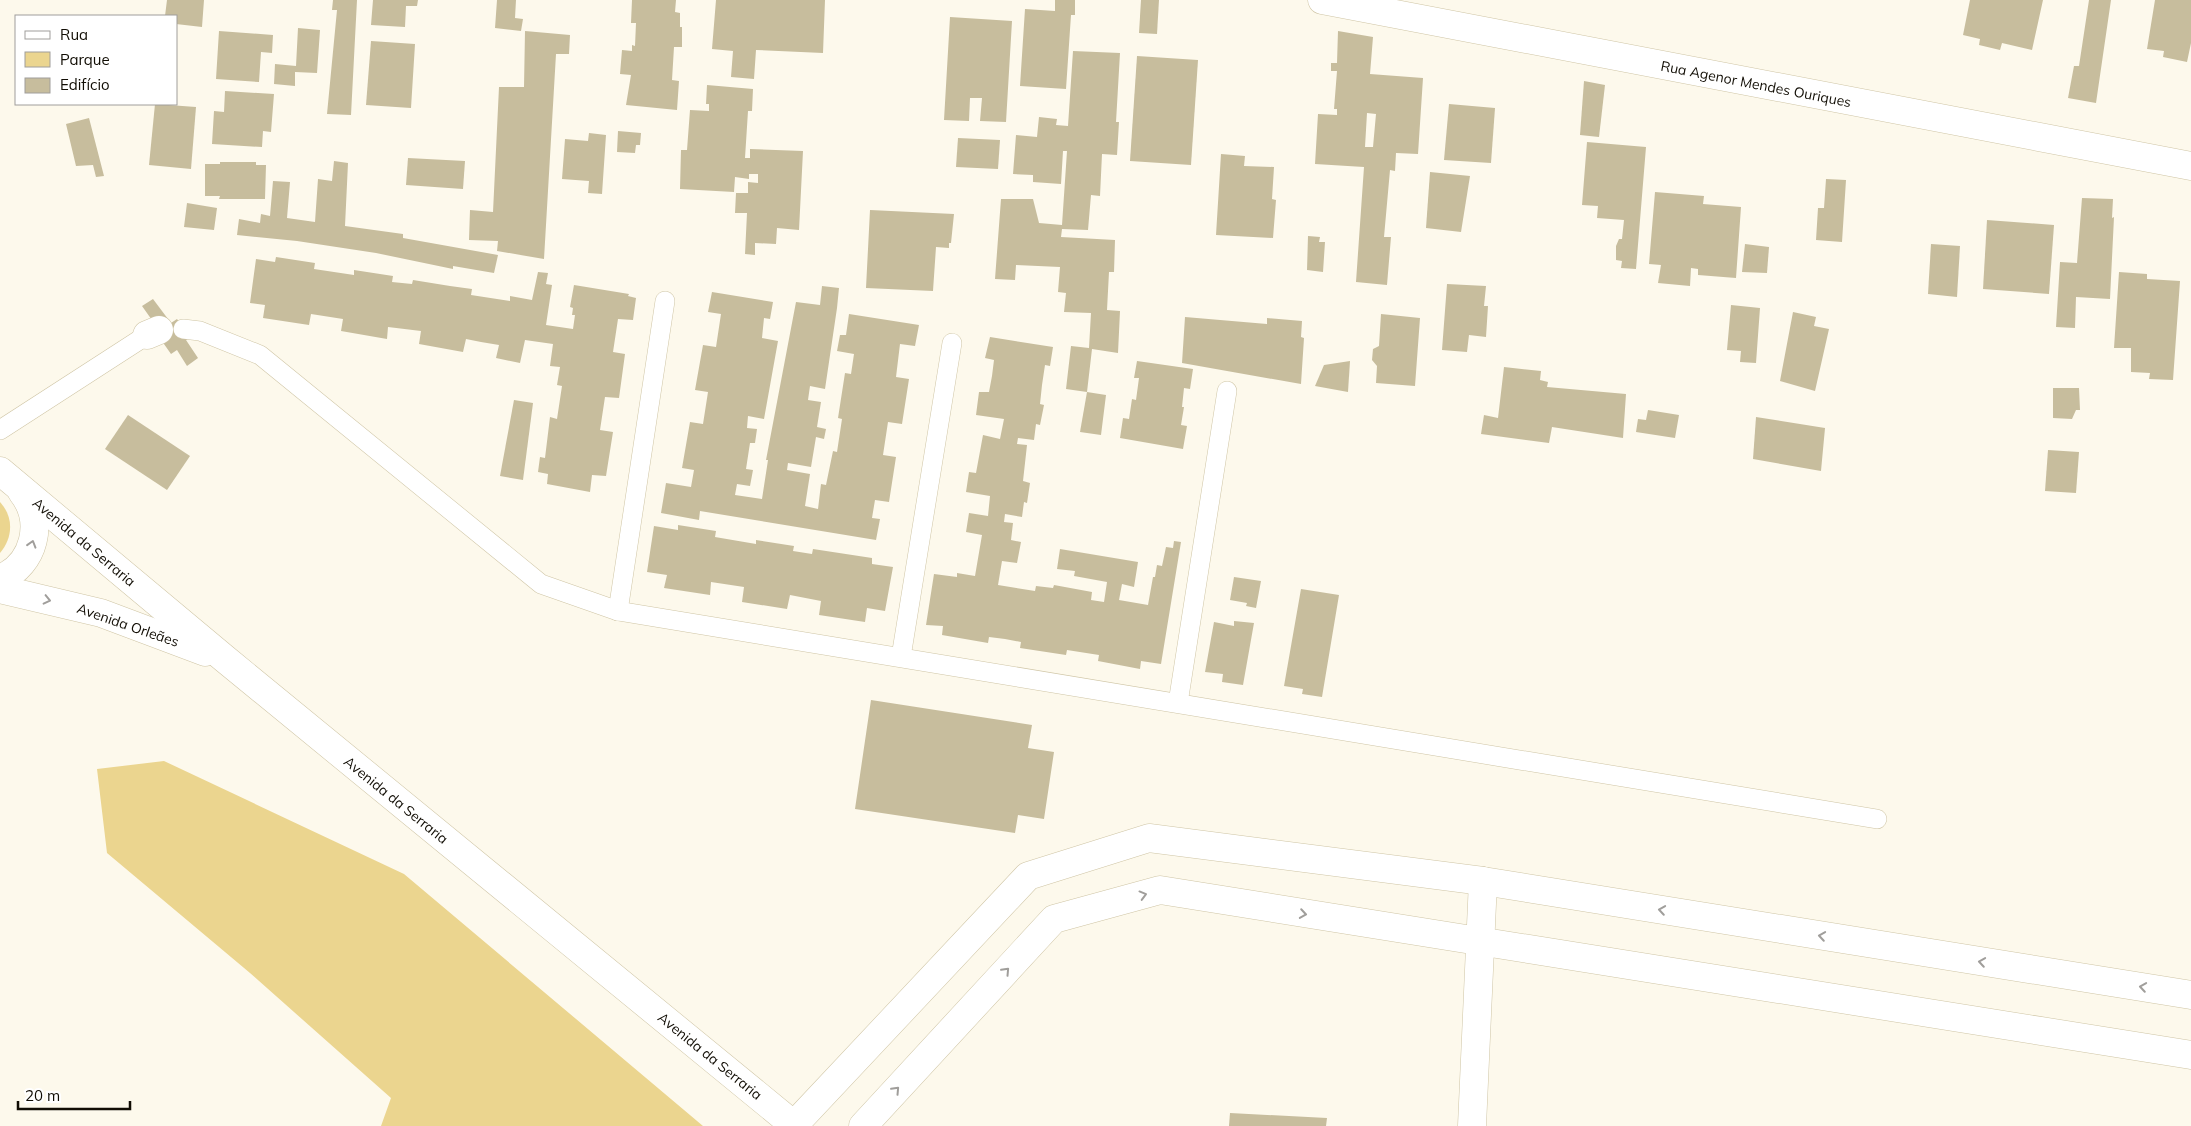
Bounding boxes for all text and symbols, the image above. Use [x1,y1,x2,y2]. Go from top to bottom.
legend [15,15,178,105]
text: Rua [60,25,88,44]
text: Parque [60,50,110,69]
street label: Rua Agenor Mendes Ouriques [1659,57,1853,111]
text: Edifício [60,75,110,94]
street label: Avenida da Serraria [29,494,139,590]
one-way arrow [26,541,36,549]
one-way arrow [43,594,52,605]
street label: Avenida Orleães [75,599,181,651]
street label: Avenida da Serraria [340,752,452,848]
one-way arrow [1138,890,1147,901]
one-way arrow [1657,905,1665,916]
one-way arrow [1298,908,1307,918]
one-way arrow [1818,931,1826,941]
one-way arrow [1978,957,1987,967]
one-way arrow [1000,967,1009,976]
one-way arrow [2139,983,2147,993]
street label: Avenida da Serraria [654,1008,766,1104]
scale bar [18,1078,130,1110]
text: 20 m [25,1086,60,1105]
one-way arrow [890,1087,899,1096]

